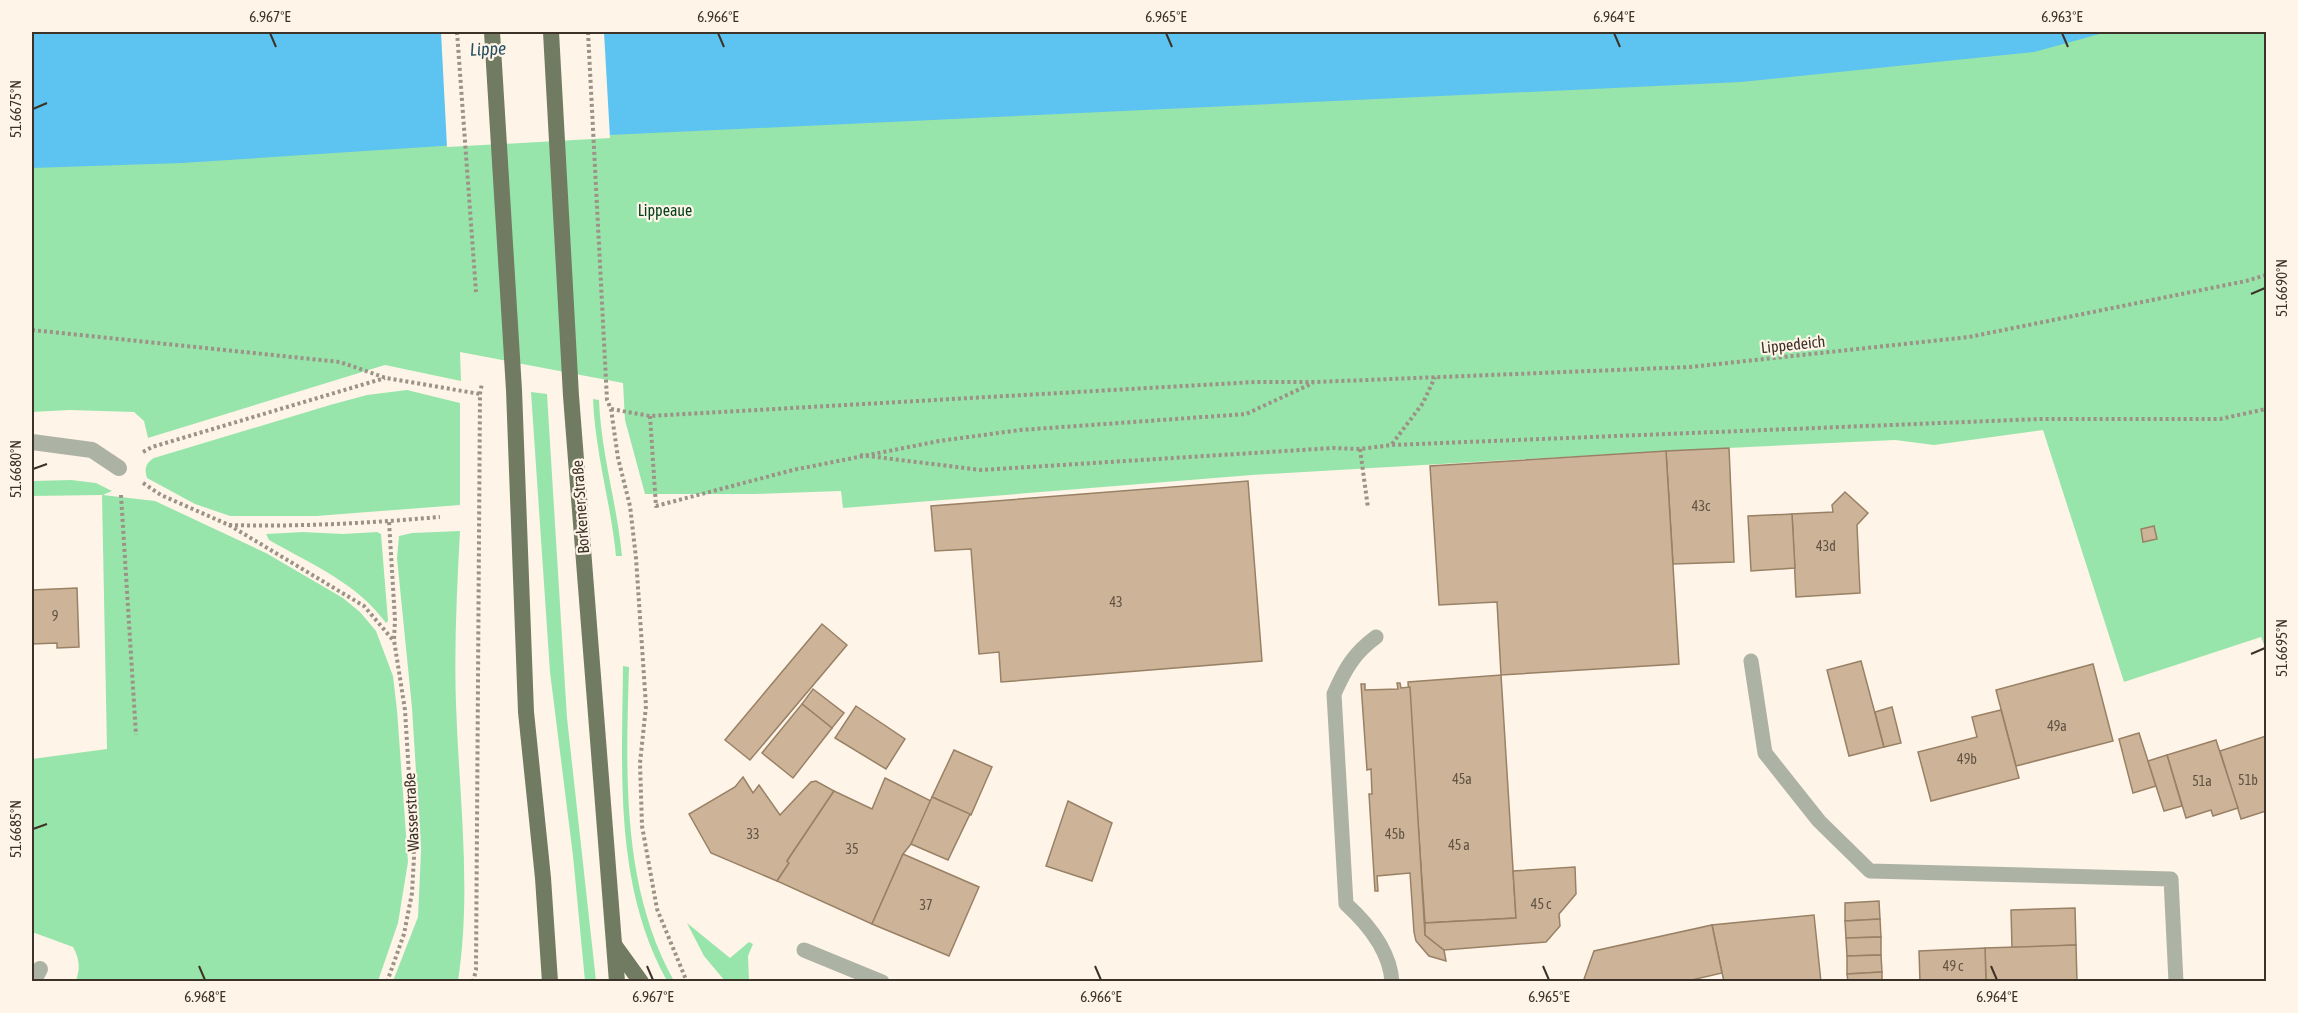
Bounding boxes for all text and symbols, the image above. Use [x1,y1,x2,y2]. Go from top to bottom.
text: 6.967°E [249,8,291,25]
text: 6.966°E [697,8,739,25]
text: 6.965°E [1145,8,1187,25]
text: 6.964°E [1593,8,1635,25]
text: 6.963°E [2041,8,2083,25]
water label: Lippe [469,37,507,60]
text: 51.6675°N [7,80,24,138]
park label: Lippeaue [638,201,692,220]
text: 51.6690°N [2273,259,2290,317]
street label: Lippedeich [1760,332,1826,357]
text: 51.6680°N [7,440,24,498]
street label: Borkener Straße [568,460,592,554]
house number: 43c [1692,498,1711,514]
house number: 43d [1816,538,1836,554]
house number: 43 [1109,594,1123,610]
house number: 9 [52,608,58,624]
text: 51.6695°N [2273,619,2290,677]
house number: 49a [2047,718,2067,734]
house number: 49b [1957,751,1977,767]
house number: 45a [1452,771,1472,787]
street label: Wasserstraße [400,772,422,852]
house number: 51b [2238,772,2258,788]
house number: 51a [2192,773,2212,789]
text: 51.6685°N [7,800,24,858]
house number: 33 [746,826,760,842]
house number: 45b [1385,826,1405,842]
house number: 45 a [1448,837,1470,853]
house number: 35 [845,841,859,857]
house number: 45 c [1531,896,1552,912]
house number: 37 [919,897,933,913]
house number: 49 c [1943,958,1964,974]
text: 6.968°E [184,988,226,1005]
text: 6.967°E [632,988,674,1005]
text: 6.966°E [1080,988,1122,1005]
text: 6.965°E [1528,988,1570,1005]
text: 6.964°E [1976,988,2018,1005]

